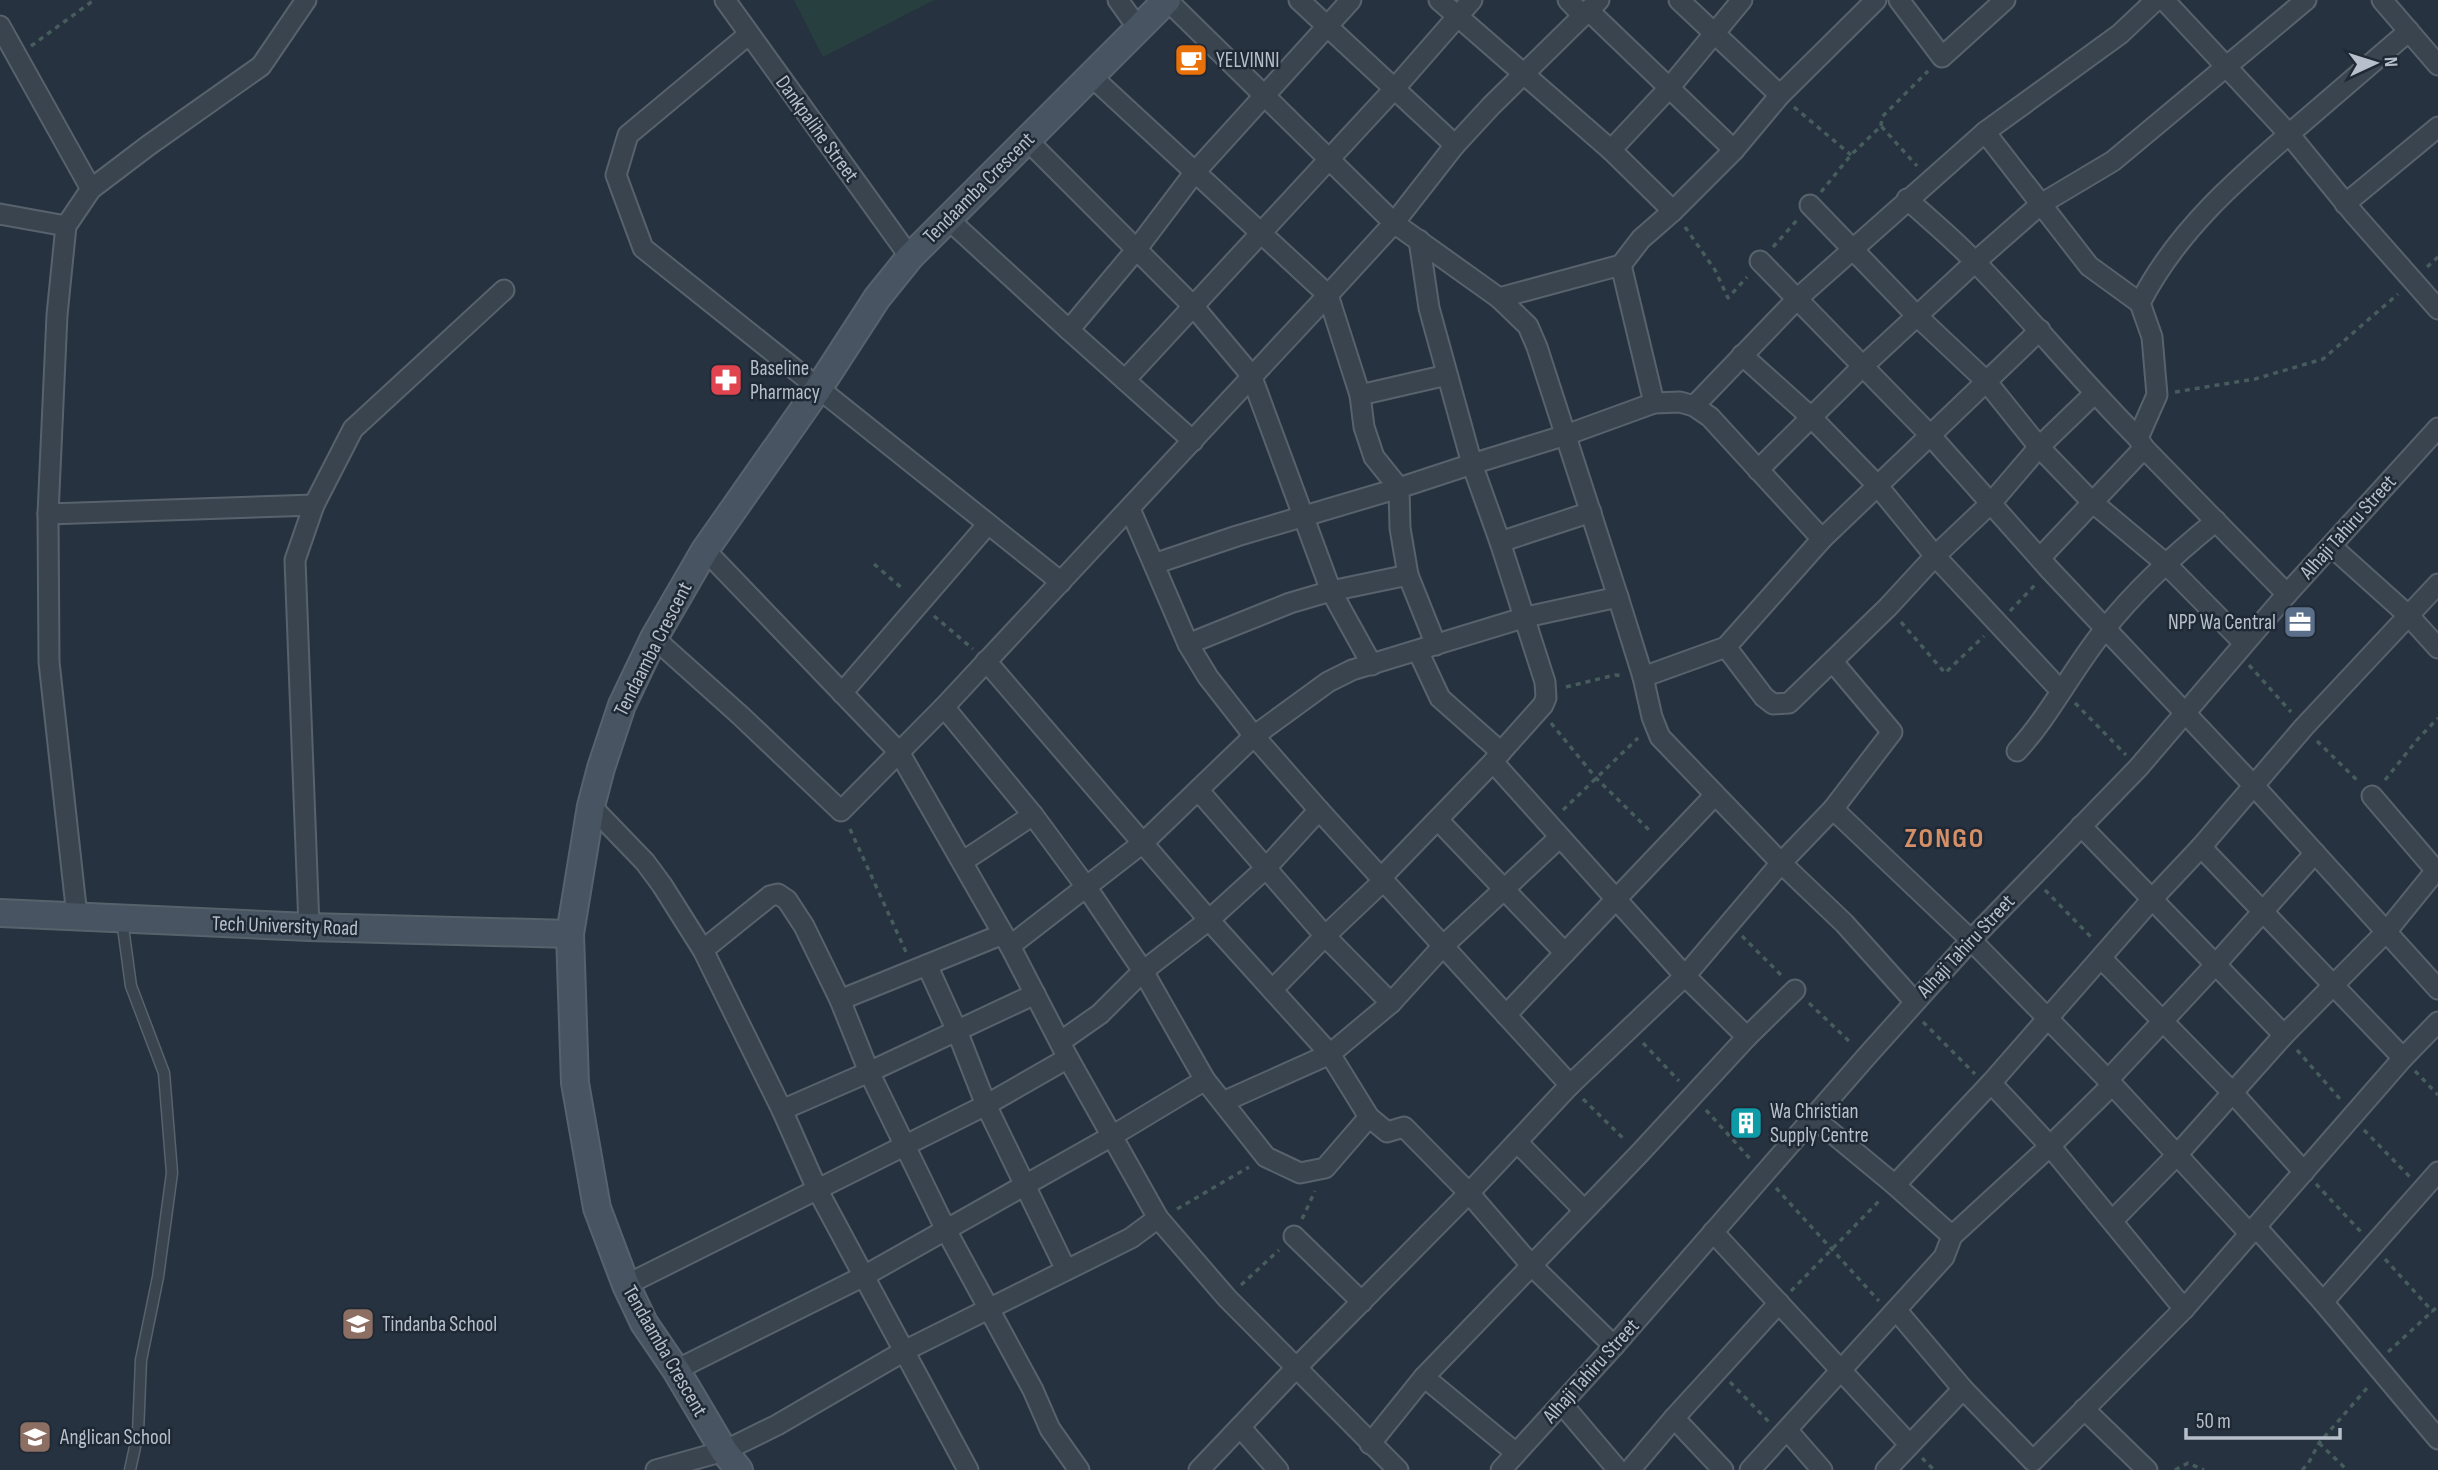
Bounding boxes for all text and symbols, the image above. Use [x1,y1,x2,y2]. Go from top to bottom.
north arrow [2340,28,2410,98]
cafe icon: YELVINNI [1172,41,1210,79]
place label: YELVINNI [1216,48,1279,73]
text: N [2379,56,2402,68]
street label: Dankpalihe Street [770,71,864,187]
street label: Tendaamba Crescent [918,127,1040,249]
place label: Baseline Pharmacy [750,356,820,405]
pharmacy icon: Baseline Pharmacy [707,361,745,399]
street label: Alhaji Tahiru Street [2294,470,2401,585]
street label: Tendaamba Crescent [608,578,698,720]
office icon: NPP Wa Central [2281,603,2319,641]
place label: NPP Wa Central [2168,610,2276,635]
district label: ZONGO [1905,822,1985,855]
street label: Alhaji Tahiru Street [1911,889,2020,1003]
street label: Tech University Road [212,911,358,941]
place label: Wa Christian Supply Centre [1770,1099,1869,1148]
building icon: Wa Christian Supply Centre [1727,1104,1765,1142]
street label: Tendaamba Crescent [617,1281,713,1421]
school or university icon: Tindanba School [339,1305,377,1343]
place label: Tindanba School [382,1312,497,1337]
street label: Alhaji Tahiru Street [1537,1314,1644,1429]
scale bar [2186,1396,2340,1440]
text: 50 m [2196,1409,2231,1434]
school or university icon: Anglican School [16,1418,54,1456]
place label: Anglican School [59,1425,171,1450]

